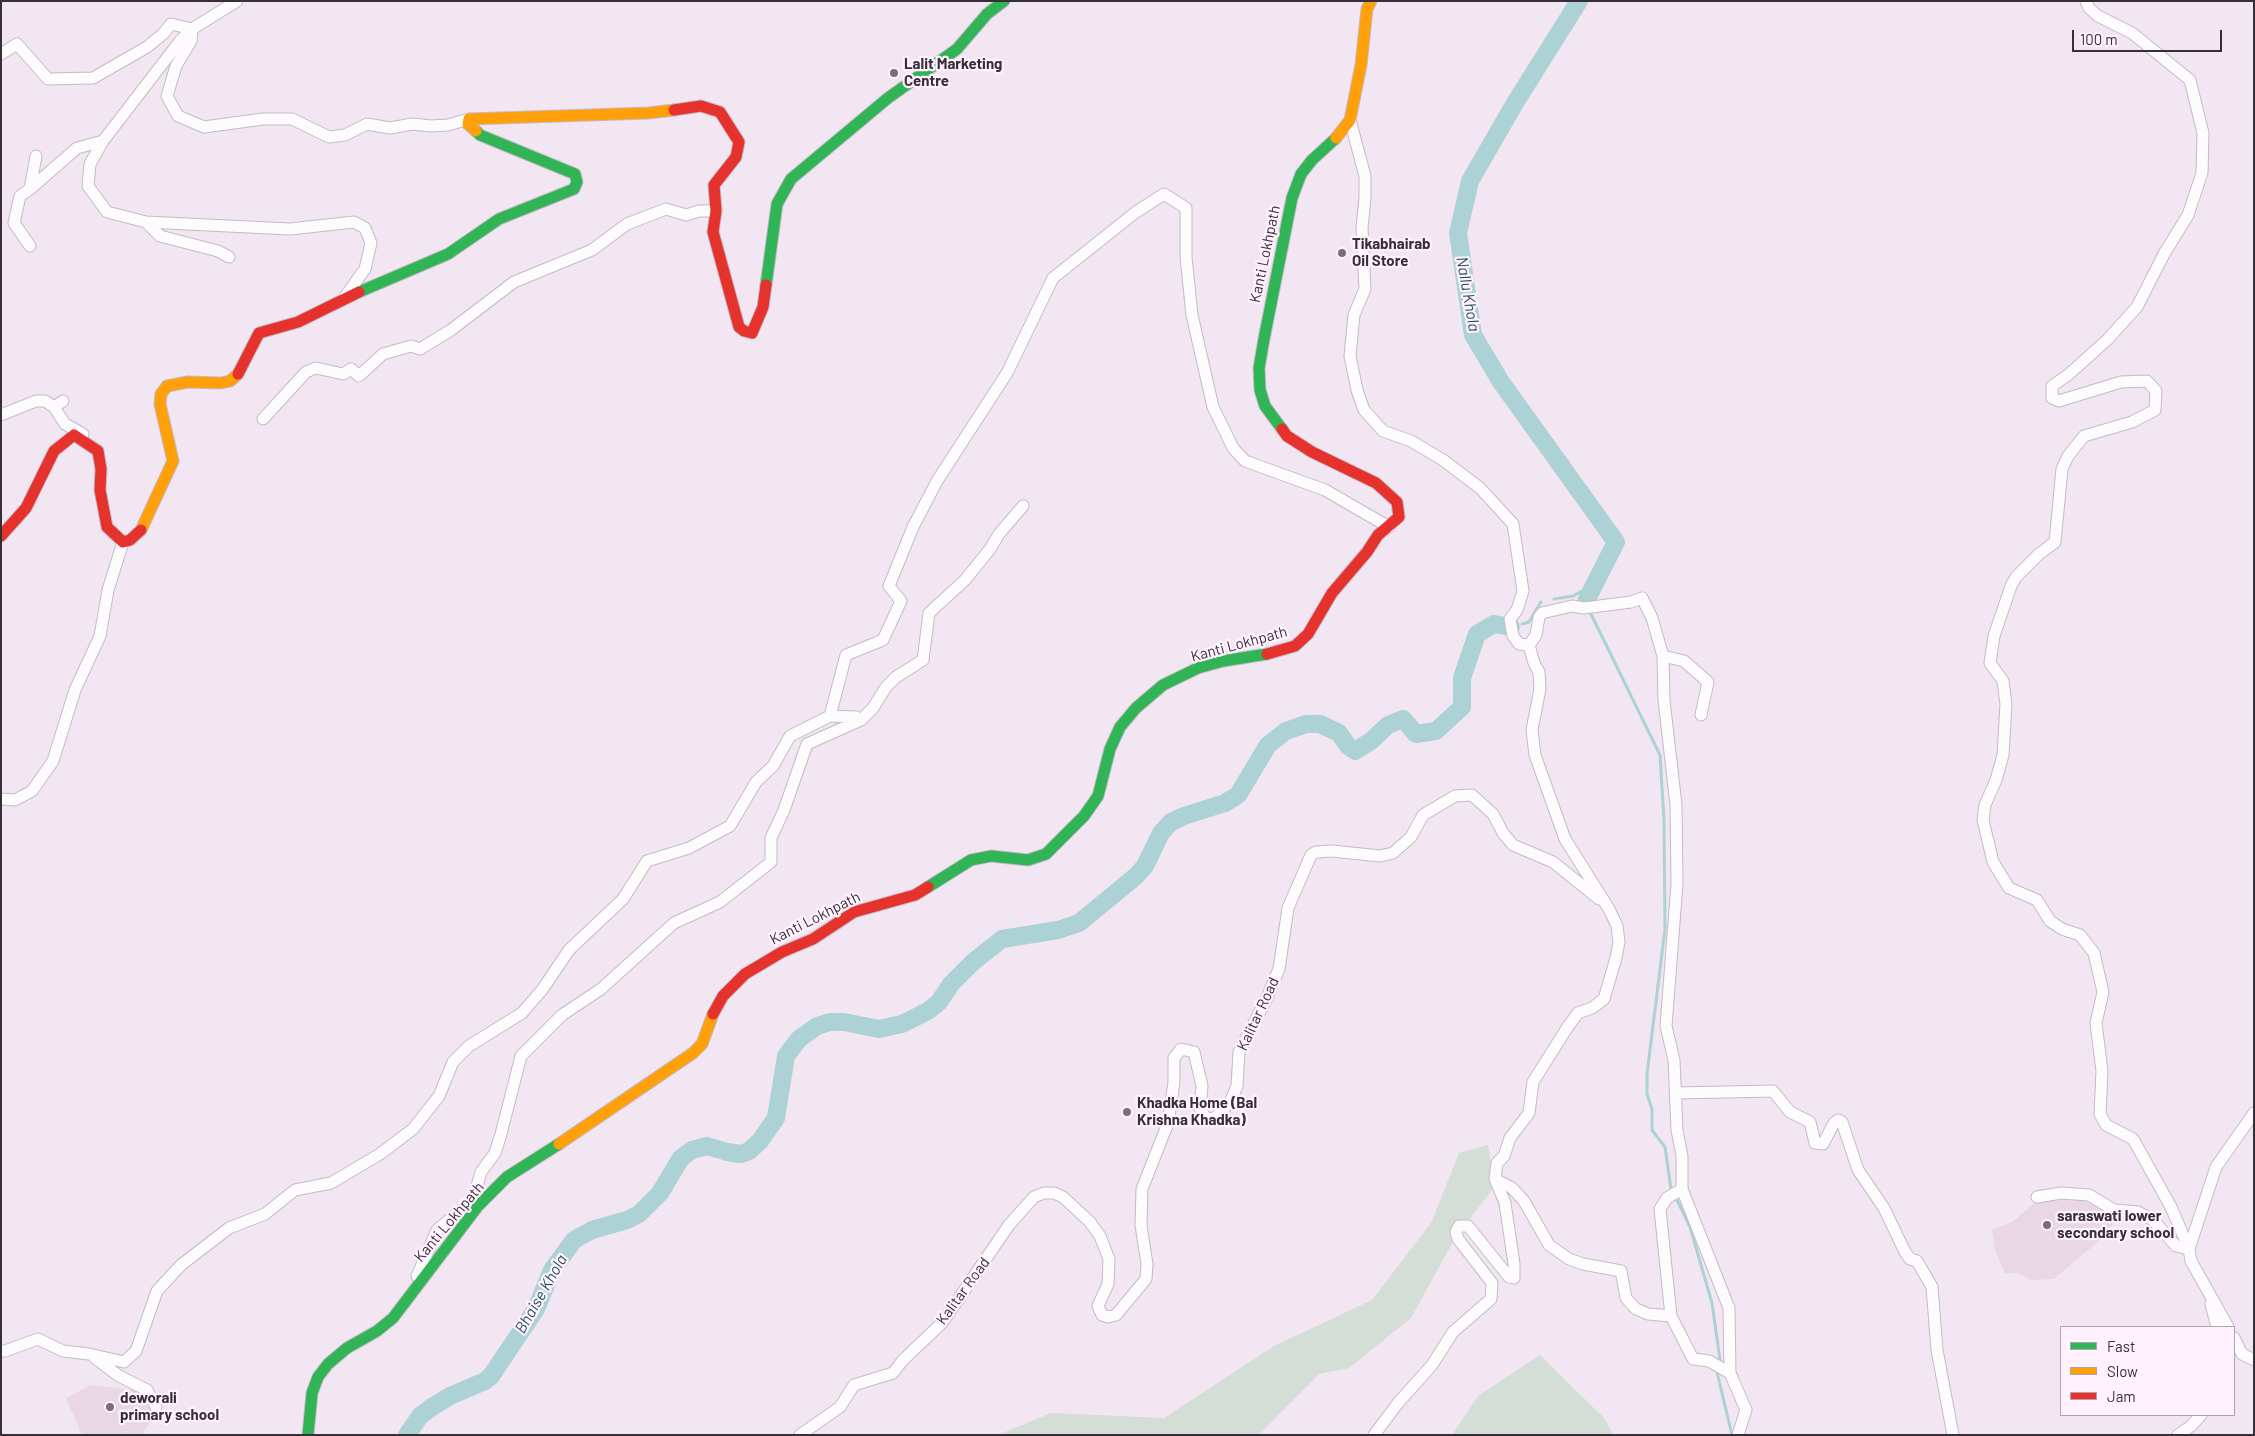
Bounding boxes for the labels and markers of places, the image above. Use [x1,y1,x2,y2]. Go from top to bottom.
place label: Lalit Marketing Centre [904,55,1002,90]
marker: Lalit Marketing Centre [888,67,900,79]
place label: Tikabhairab Oil Store [1352,235,1431,270]
marker: Tikabhairab Oil Store [1336,247,1348,259]
place label: Khadka Home (Bal Krishna Khadka) [1137,1094,1257,1129]
marker: Khadka Home (Bal Krishna Khadka) [1121,1106,1133,1118]
place label: saraswati lower secondary school [2057,1207,2174,1242]
marker: saraswati lower secondary school [2041,1219,2053,1231]
place label: deworali primary school [120,1389,219,1424]
marker: deworali primary school [104,1401,116,1413]

